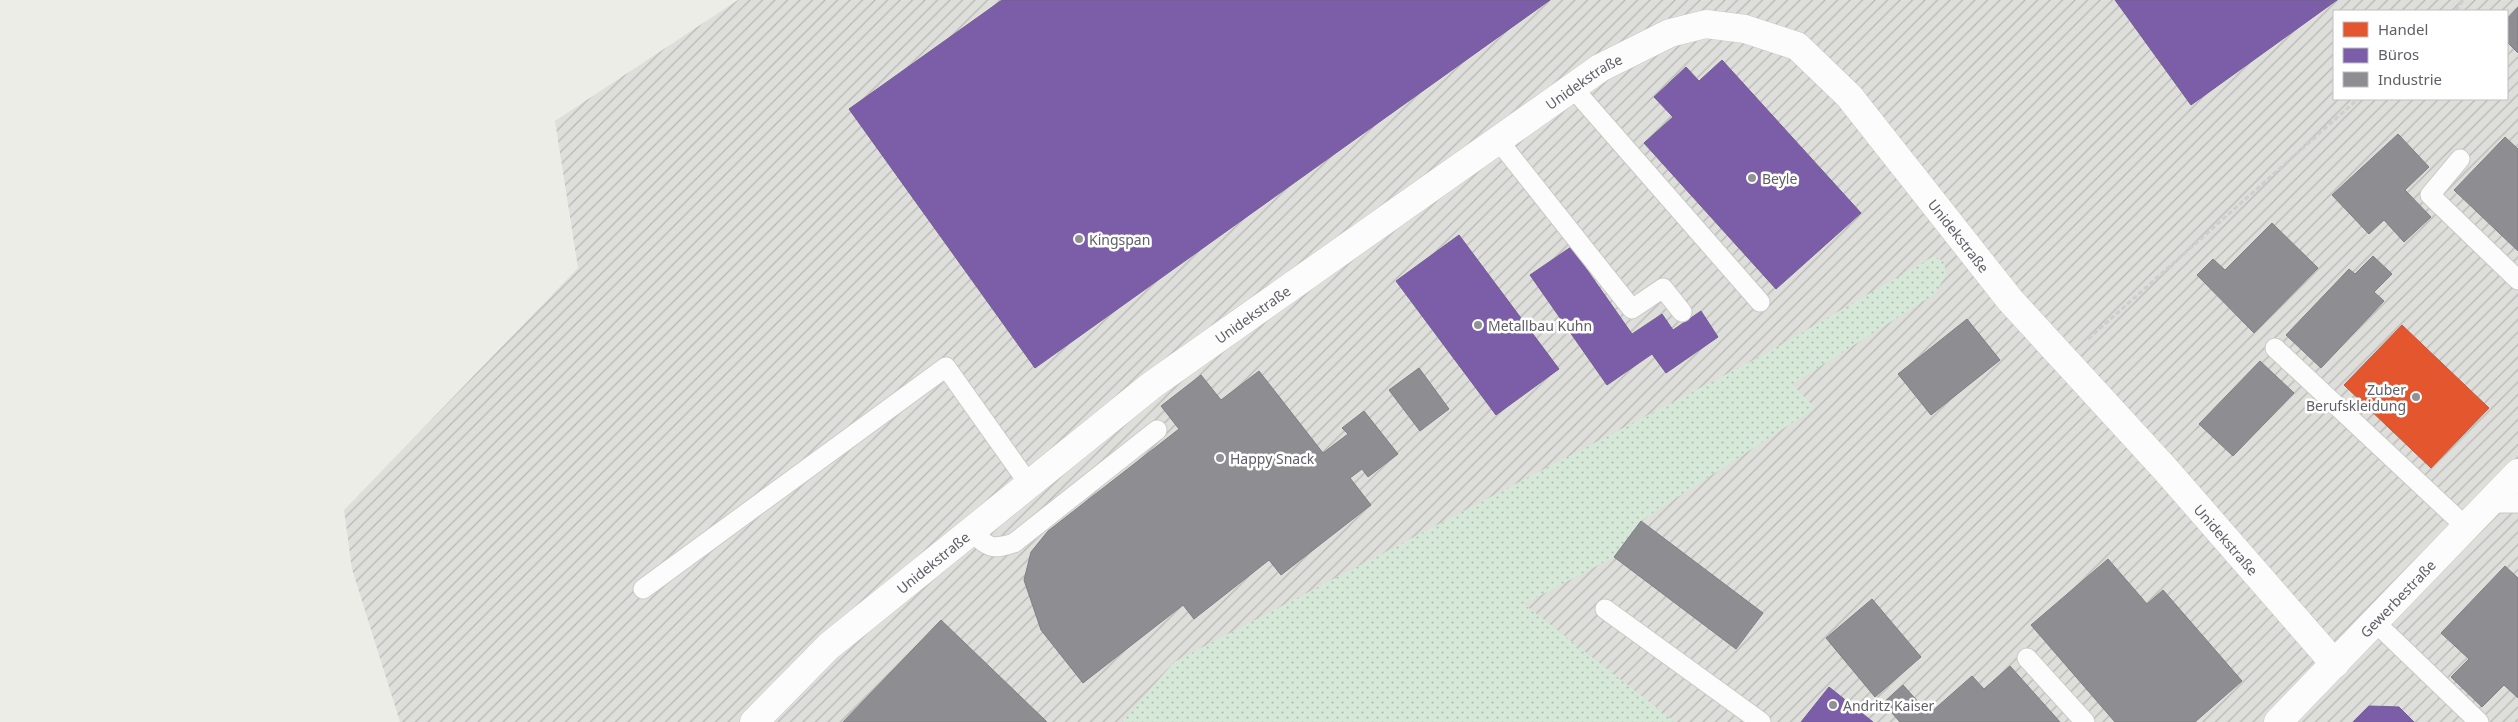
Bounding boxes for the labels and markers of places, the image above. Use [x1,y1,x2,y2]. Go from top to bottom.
place label: Beyle [1762,169,1797,188]
marker: Beyle [1746,172,1758,184]
place label: Kingspan [1089,230,1150,249]
marker: Kingspan [1073,233,1085,245]
place label: Metallbau Kuhn [1488,316,1592,335]
marker: Metallbau Kuhn [1472,319,1484,331]
place label: Zuber Berufskleidung [2306,380,2406,415]
marker: Zuber Berufskleidung [2410,391,2422,403]
place label: Happy Snack [1230,449,1315,468]
marker: Happy Snack [1214,452,1226,464]
place label: Andritz Kaiser [1843,696,1935,715]
marker: Andritz Kaiser [1827,699,1839,711]

